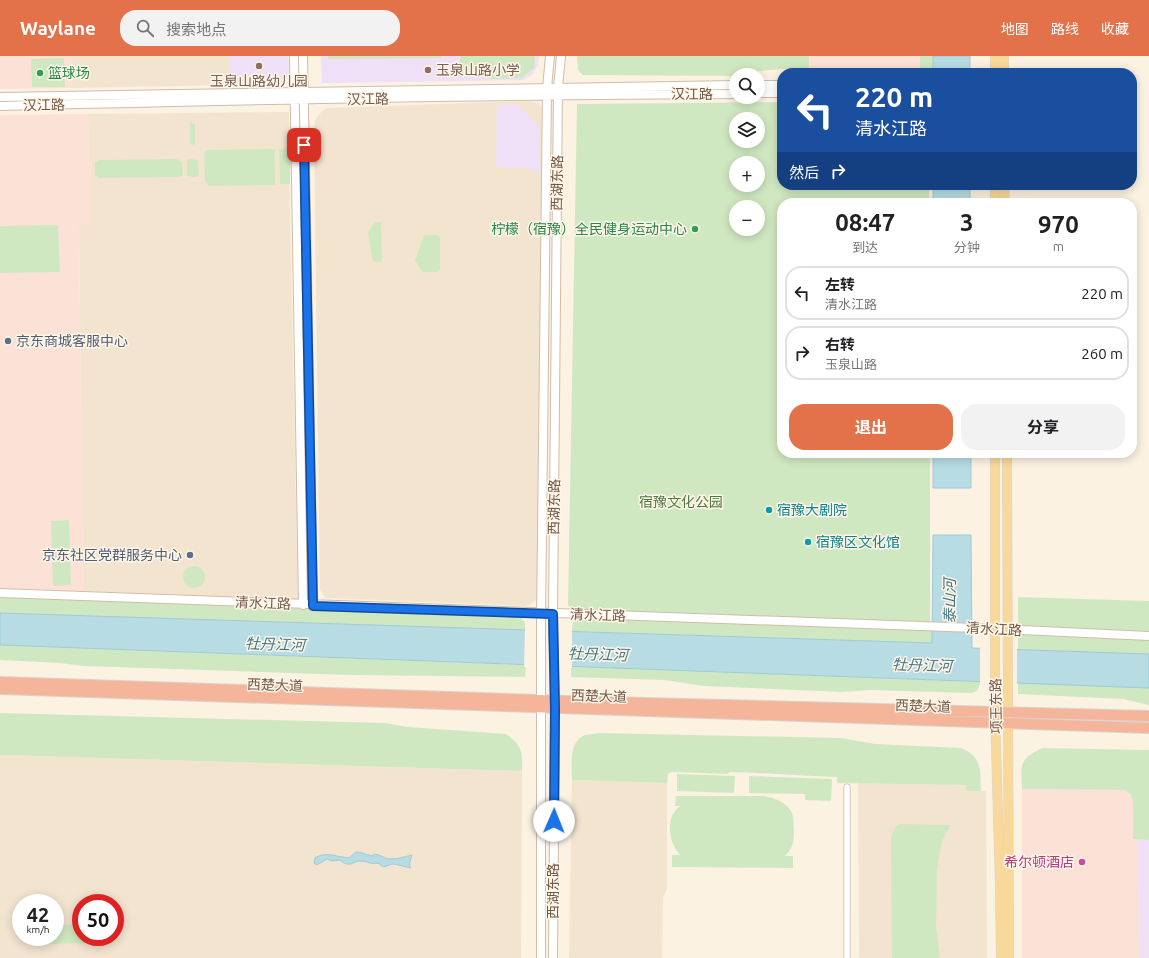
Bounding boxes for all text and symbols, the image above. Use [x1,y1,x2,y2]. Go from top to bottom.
search box [120,10,400,46]
text: Waylane [20,17,96,39]
icon: search [134,17,156,39]
text: 搜索地点 [166,21,226,38]
text: 地图 [1001,21,1029,37]
text: 路线 [1051,21,1079,37]
text: 收藏 [1101,21,1129,37]
marker: 玉泉山路幼儿园 [254,61,264,71]
place label: 玉泉山路小学 [436,62,520,78]
place label: 篮球场 [48,65,90,81]
marker: 玉泉山路小学 [423,65,433,75]
marker: 篮球场 [35,68,45,78]
map controls [729,68,765,236]
button: search [729,68,765,104]
place label: 玉泉山路幼儿园 [210,73,308,89]
text: 220 m [855,81,933,112]
icon: left [789,84,841,136]
street label: 汉江路 [671,86,713,102]
street label: 汉江路 [347,91,389,107]
street label: 汉江路 [23,97,65,113]
button: layers [729,112,765,148]
text: 清水江路 [855,118,927,138]
pin [287,128,321,162]
icon: arrive [293,134,315,156]
street label: 西湖东路 [549,155,565,211]
button: + [729,156,765,192]
icon: right [827,160,849,182]
text: 然后 [789,164,819,181]
button: − [729,200,765,236]
text: 08:47 [835,209,895,236]
text: 3 [960,209,974,236]
text: 970 [1038,211,1079,238]
place label: 柠檬（宿豫）全民健身运动中心 [491,221,687,237]
marker: 柠檬（宿豫）全民健身运动中心 [690,224,700,234]
text: m [1053,239,1064,253]
text: 到达 [852,240,878,254]
text: 分钟 [954,240,980,254]
text: 左转 [825,276,855,293]
icon: left [791,282,813,304]
text: 220 m [1081,285,1123,302]
text: 清水江路 [825,297,877,311]
place label: 京东商城客服中心 [16,333,128,349]
marker: 京东商城客服中心 [3,336,13,346]
text: 右转 [825,336,855,353]
icon: right [791,342,813,364]
text: 260 m [1081,345,1123,362]
text: 玉泉山路 [825,357,877,371]
button: 退出 [789,404,953,450]
button: 分享 [961,404,1125,450]
street label: 西湖东路 [546,479,562,535]
park label: 宿豫文化公园 [639,494,723,510]
place label: 宿豫大剧院 [777,502,847,518]
marker: 宿豫大剧院 [764,505,774,515]
place label: 宿豫区文化馆 [816,534,900,550]
marker: 宿豫区文化馆 [803,537,813,547]
place label: 京东社区党群服务中心 [42,547,182,563]
marker: 京东社区党群服务中心 [185,550,195,560]
water label: 泰山河 [941,576,958,624]
street label: 清水江路 [235,594,291,612]
street label: 清水江路 [570,606,626,624]
street label: 清水江路 [966,620,1022,638]
water label: 牡丹江河 [245,634,308,654]
water label: 牡丹江河 [568,644,631,664]
water label: 牡丹江河 [892,655,955,675]
street label: 西楚大道 [247,676,303,694]
street label: 项王东路 [988,678,1004,734]
street label: 西楚大道 [571,687,627,705]
street label: 西楚大道 [895,697,951,715]
position arrow [533,800,575,842]
place label: 希尔顿酒店 [1004,854,1074,870]
marker: 希尔顿酒店 [1077,857,1087,867]
street label: 西湖东路 [545,863,561,919]
speed limit sign: 50 [72,894,124,946]
text: 42 [27,903,49,926]
text: km/h [26,924,50,935]

